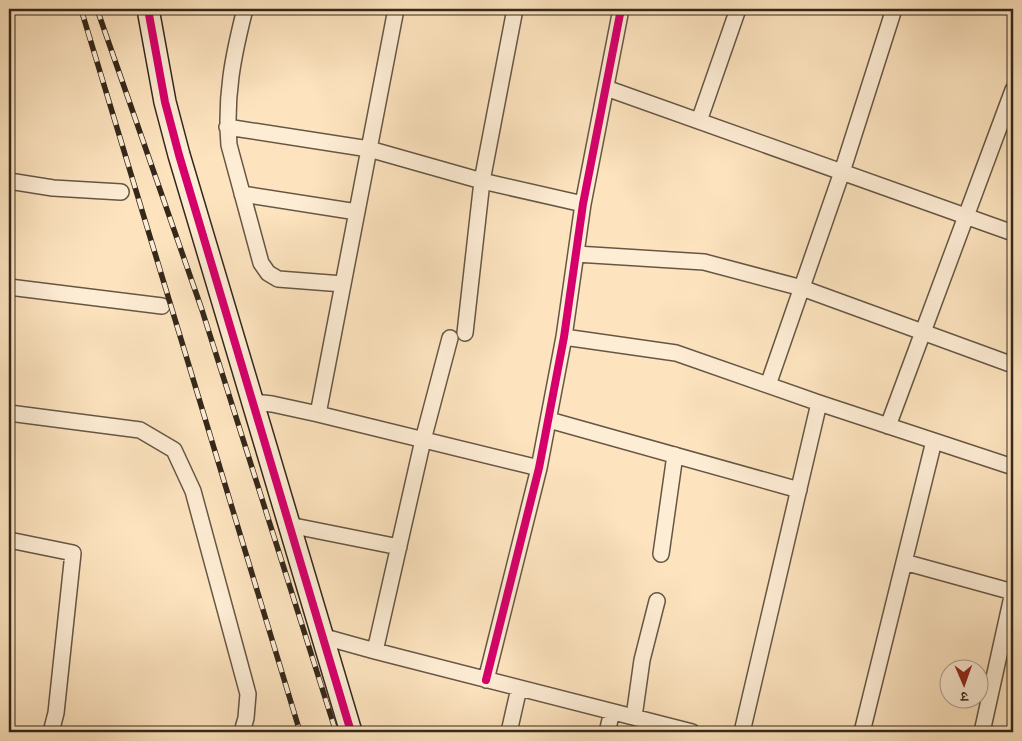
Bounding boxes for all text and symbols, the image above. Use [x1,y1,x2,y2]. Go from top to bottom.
north arrow [940,658,990,708]
text: उ [960,687,969,706]

